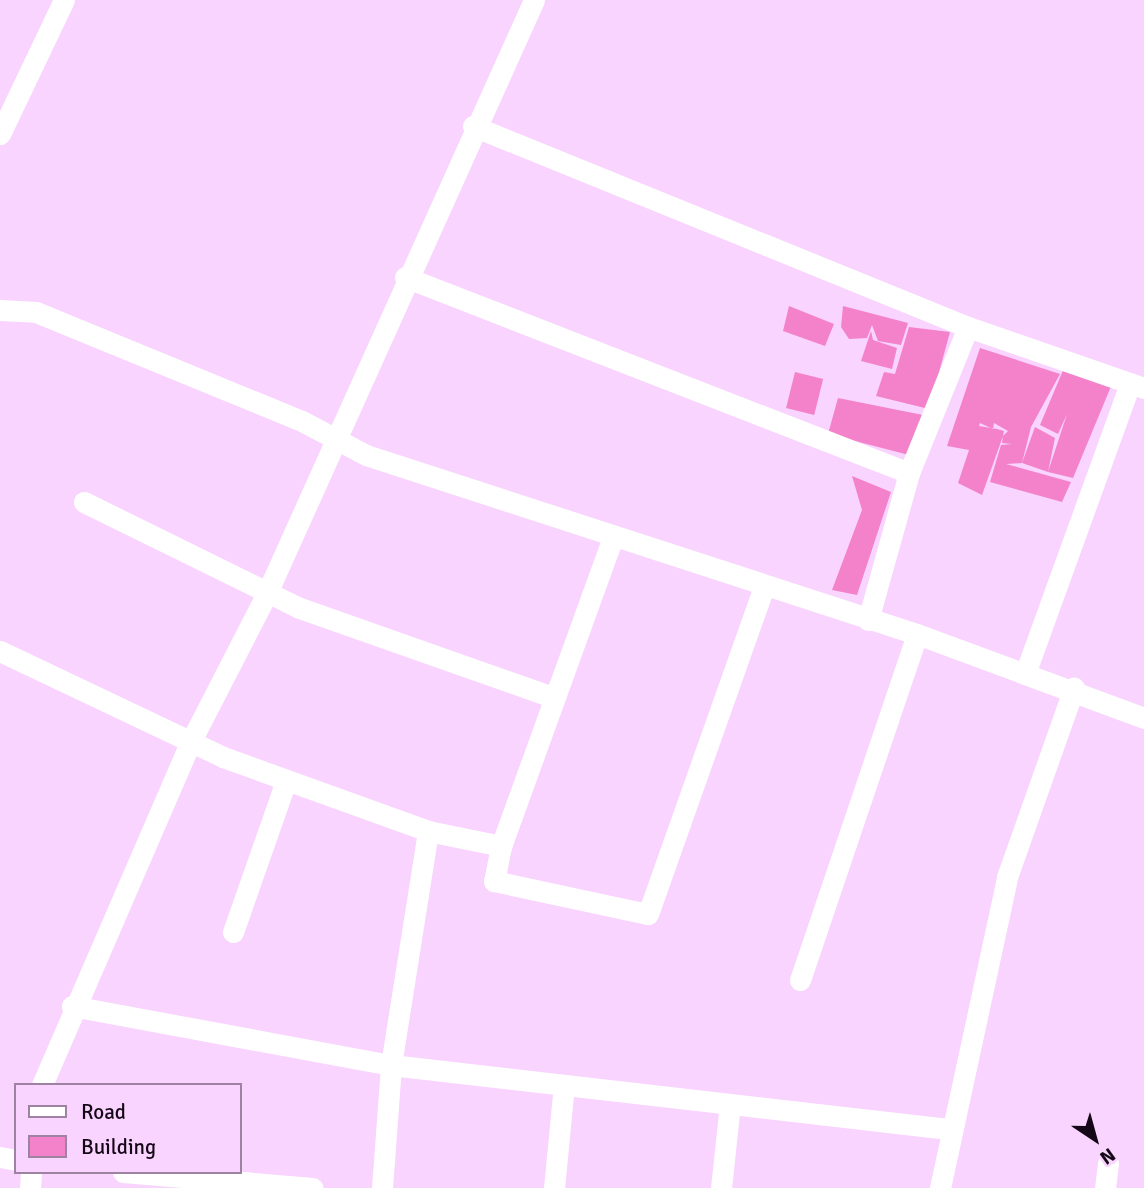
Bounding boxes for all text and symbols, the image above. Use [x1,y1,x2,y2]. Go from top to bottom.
legend [14,1083,242,1174]
text: Road [81,1099,126,1125]
north arrow [1060,1104,1130,1174]
text: Building [81,1134,156,1160]
text: N [1095,1142,1120,1170]

